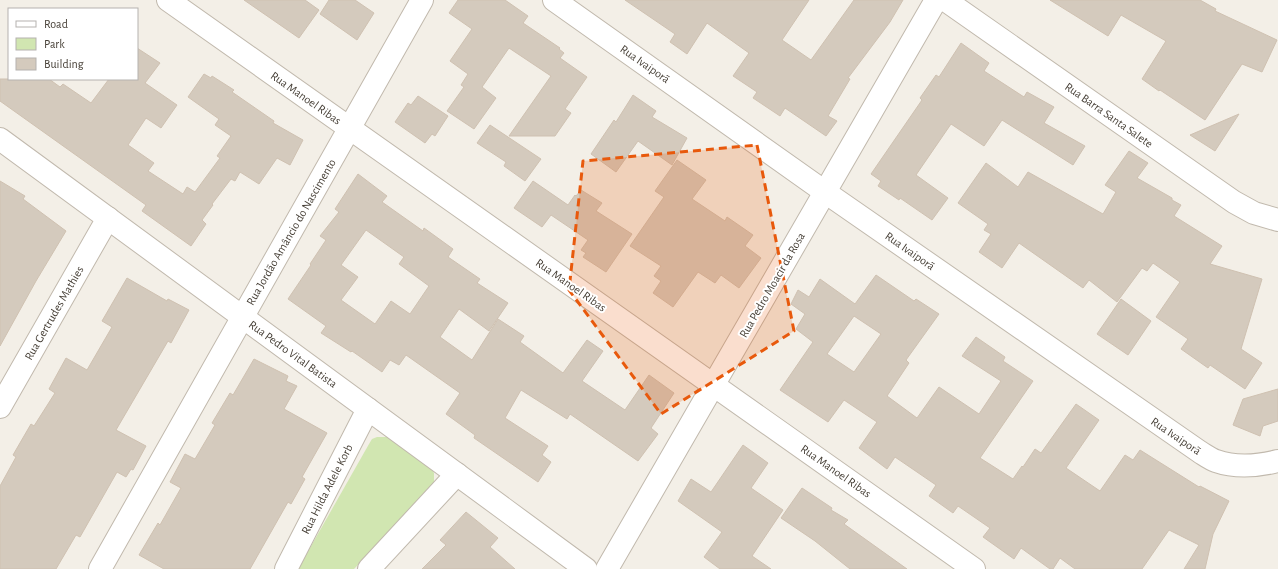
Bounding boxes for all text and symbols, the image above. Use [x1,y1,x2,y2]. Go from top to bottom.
legend [8,8,138,80]
text: Road [44,18,68,30]
text: Park [44,38,65,50]
street label: Rua Ivaiporã [618,43,672,86]
text: Building [44,58,84,70]
street label: Rua Manoel Ribas [269,69,343,127]
street label: Rua Barra Santa Salete [1063,80,1155,150]
street label: Rua Jordão Amâncio do Nascimento [244,157,338,307]
street label: Rua Pedro Moacir da Rosa [737,230,807,340]
street label: Rua Ivaiporã [883,230,937,273]
street label: Rua Manoel Ribas [534,256,608,314]
street label: Rua Gertrudes Mathies [22,264,86,362]
street label: Rua Pedro Vital Batista [247,318,340,390]
street label: Rua Ivaiporã [1149,415,1204,457]
street label: Rua Hilda Adele Korb [299,442,355,536]
street label: Rua Manoel Ribas [799,442,873,500]

